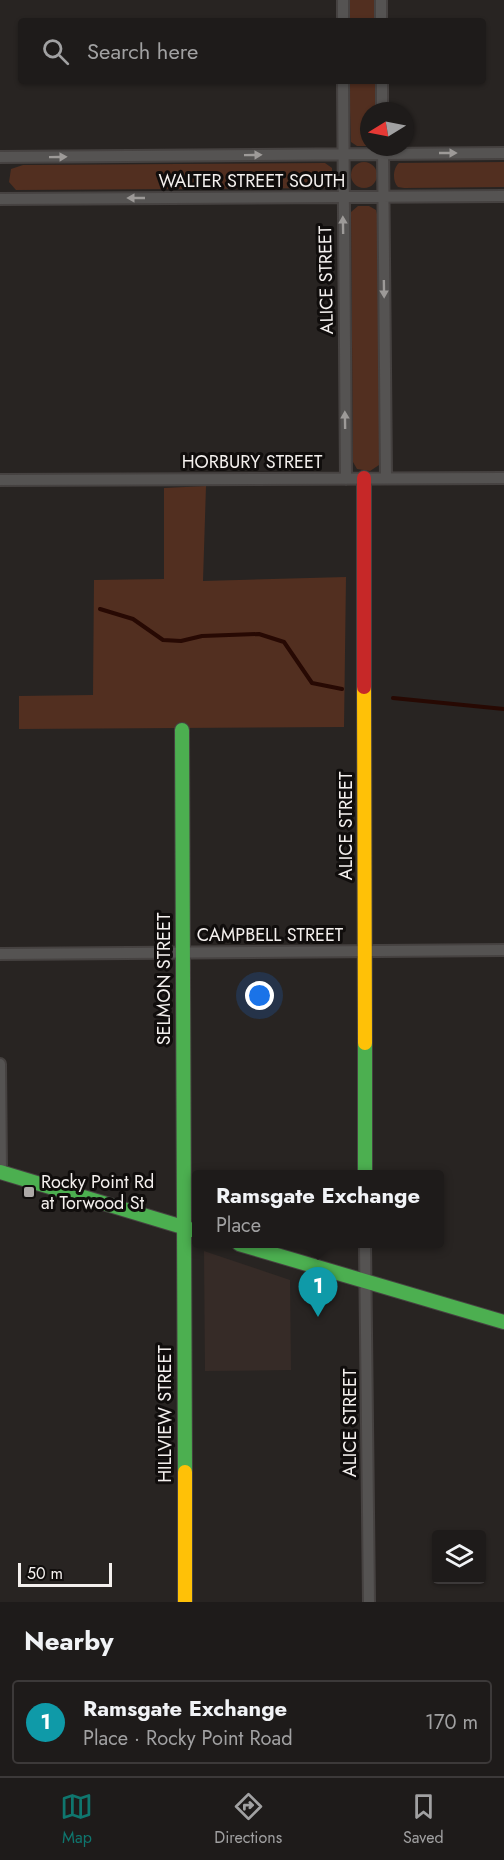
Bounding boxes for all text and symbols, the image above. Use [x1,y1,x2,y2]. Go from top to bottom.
search box [18,18,486,84]
icon: search [39,35,72,68]
text: Search here [87,35,198,67]
north arrow [360,102,414,156]
one-way arrow [439,148,458,158]
one-way arrow [244,150,263,160]
one-way arrow [49,152,68,162]
street label: WALTER STREET SOUTH [159,168,345,194]
one-way arrow [126,193,145,203]
one-way arrow [338,216,348,235]
street label: ALICE STREET [312,225,340,334]
one-way arrow [379,280,389,299]
one-way arrow [340,411,350,430]
street label: HORBURY STREET [182,449,323,475]
street label: ALICE STREET [333,771,359,880]
street label: SELMON STREET [151,912,177,1045]
street label: CAMPBELL STREET [197,922,344,948]
your location [245,981,274,1010]
place label: Rocky Point Rd at Torwood St [41,1169,154,1216]
popup [192,1170,444,1248]
text: Ramsgate Exchange [216,1179,420,1211]
marker: Rocky Point Rd at Torwood St [22,1185,36,1199]
text: Place [216,1211,261,1240]
pin: 1 [298,1268,338,1317]
street label: HILLVIEW STREET [152,1345,178,1483]
street label: ALICE STREET [337,1368,363,1477]
map controls [432,1530,486,1584]
button: layers [432,1530,486,1584]
scale bar [18,1560,112,1588]
text: 50 m [27,1562,63,1585]
text: Nearby [24,1622,113,1660]
text: Ramsgate Exchange [83,1692,287,1724]
text: 1 [40,1708,51,1737]
text: 170 m [425,1708,478,1737]
text: Place · Rocky Point Road [83,1724,293,1753]
tab: Map [60,1790,93,1849]
tab: Directions [214,1790,282,1849]
tab: Saved [403,1790,444,1849]

